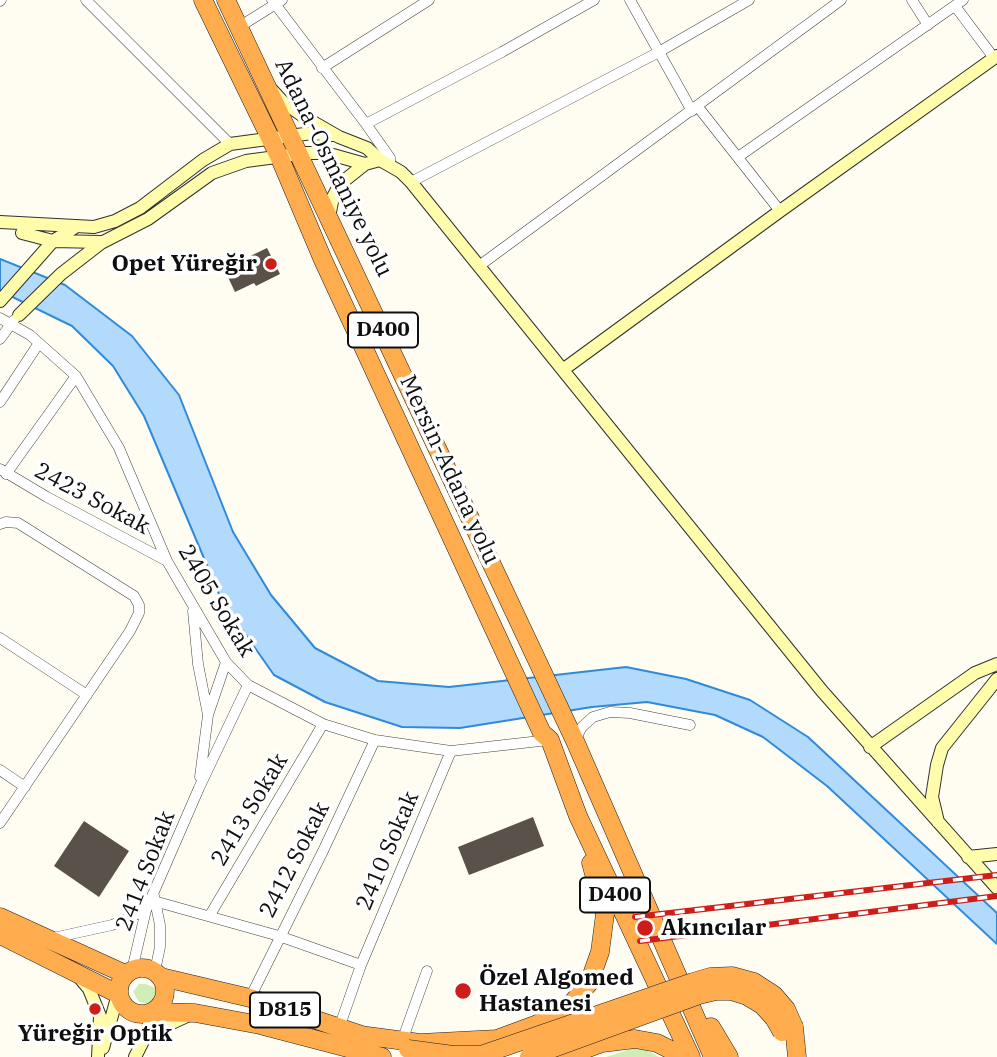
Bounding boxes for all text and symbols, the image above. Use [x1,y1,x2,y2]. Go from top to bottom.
street label: Adana-Osmaniye yolu [268,55,398,281]
place label: Opet Yüreğir [111,250,257,278]
marker: Opet Yüreğir [263,256,279,272]
road number: D400 [348,312,418,348]
street label: Mersin-Adana yolu [393,371,505,569]
street label: 2423 Sokak [30,457,154,541]
street label: 2405 Sokak [172,540,260,662]
street label: 2413 Sokak [206,749,294,871]
street label: 2410 Sokak [351,787,425,915]
street label: 2412 Sokak [254,797,336,923]
street label: 2414 Sokak [110,807,182,935]
road number: D400 [580,878,650,912]
place label: Akıncılar [661,914,766,942]
marker: Akıncılar [635,918,655,938]
place label: Özel Algomed Hastanesi [479,964,634,1018]
marker: Özel Algomed Hastanesi [453,981,473,1001]
road number: D815 [250,992,320,1028]
marker: Yüreğir Optik [87,1001,103,1017]
place label: Yüreğir Optik [18,1020,172,1048]

